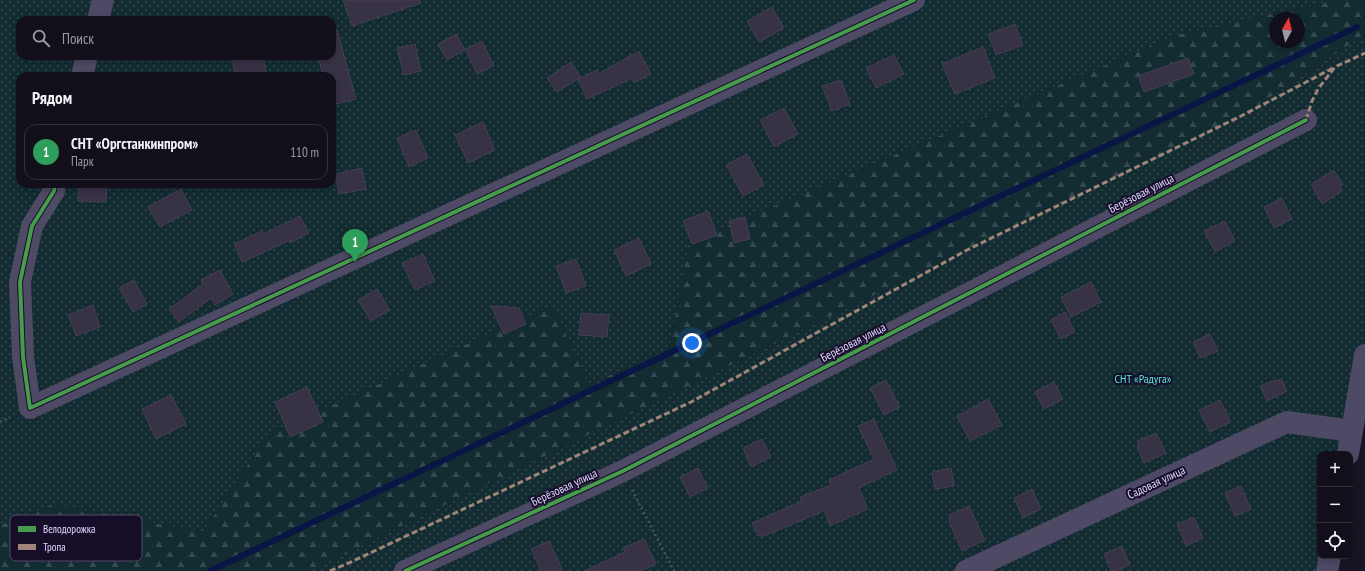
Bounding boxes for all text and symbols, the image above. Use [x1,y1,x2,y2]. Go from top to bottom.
north arrow [1269,12,1305,48]
search box [16,16,336,60]
icon: search [30,27,52,49]
text: Поиск [62,29,94,48]
text: Рядом [32,87,72,109]
text: СНТ «Оргстанкинпром» [71,134,198,153]
text: 1 [43,144,49,161]
text: 110 m [290,144,319,161]
text: Парк [71,153,94,170]
street label: Берёзовая улица [1106,170,1176,216]
pin: 1 [342,229,368,262]
street label: Берёзовая улица [818,319,888,365]
your location [682,333,702,353]
park label: СНТ «Радуга» [1115,371,1172,386]
map controls [1317,451,1353,559]
button: + [1317,451,1353,487]
street label: Садовая улица [1125,462,1188,502]
street label: Берёзовая улица [529,465,600,509]
button: − [1317,487,1353,523]
legend [10,515,142,561]
text: Велодорожка [43,522,95,536]
button: locate [1317,523,1353,559]
text: Тропа [43,540,66,554]

